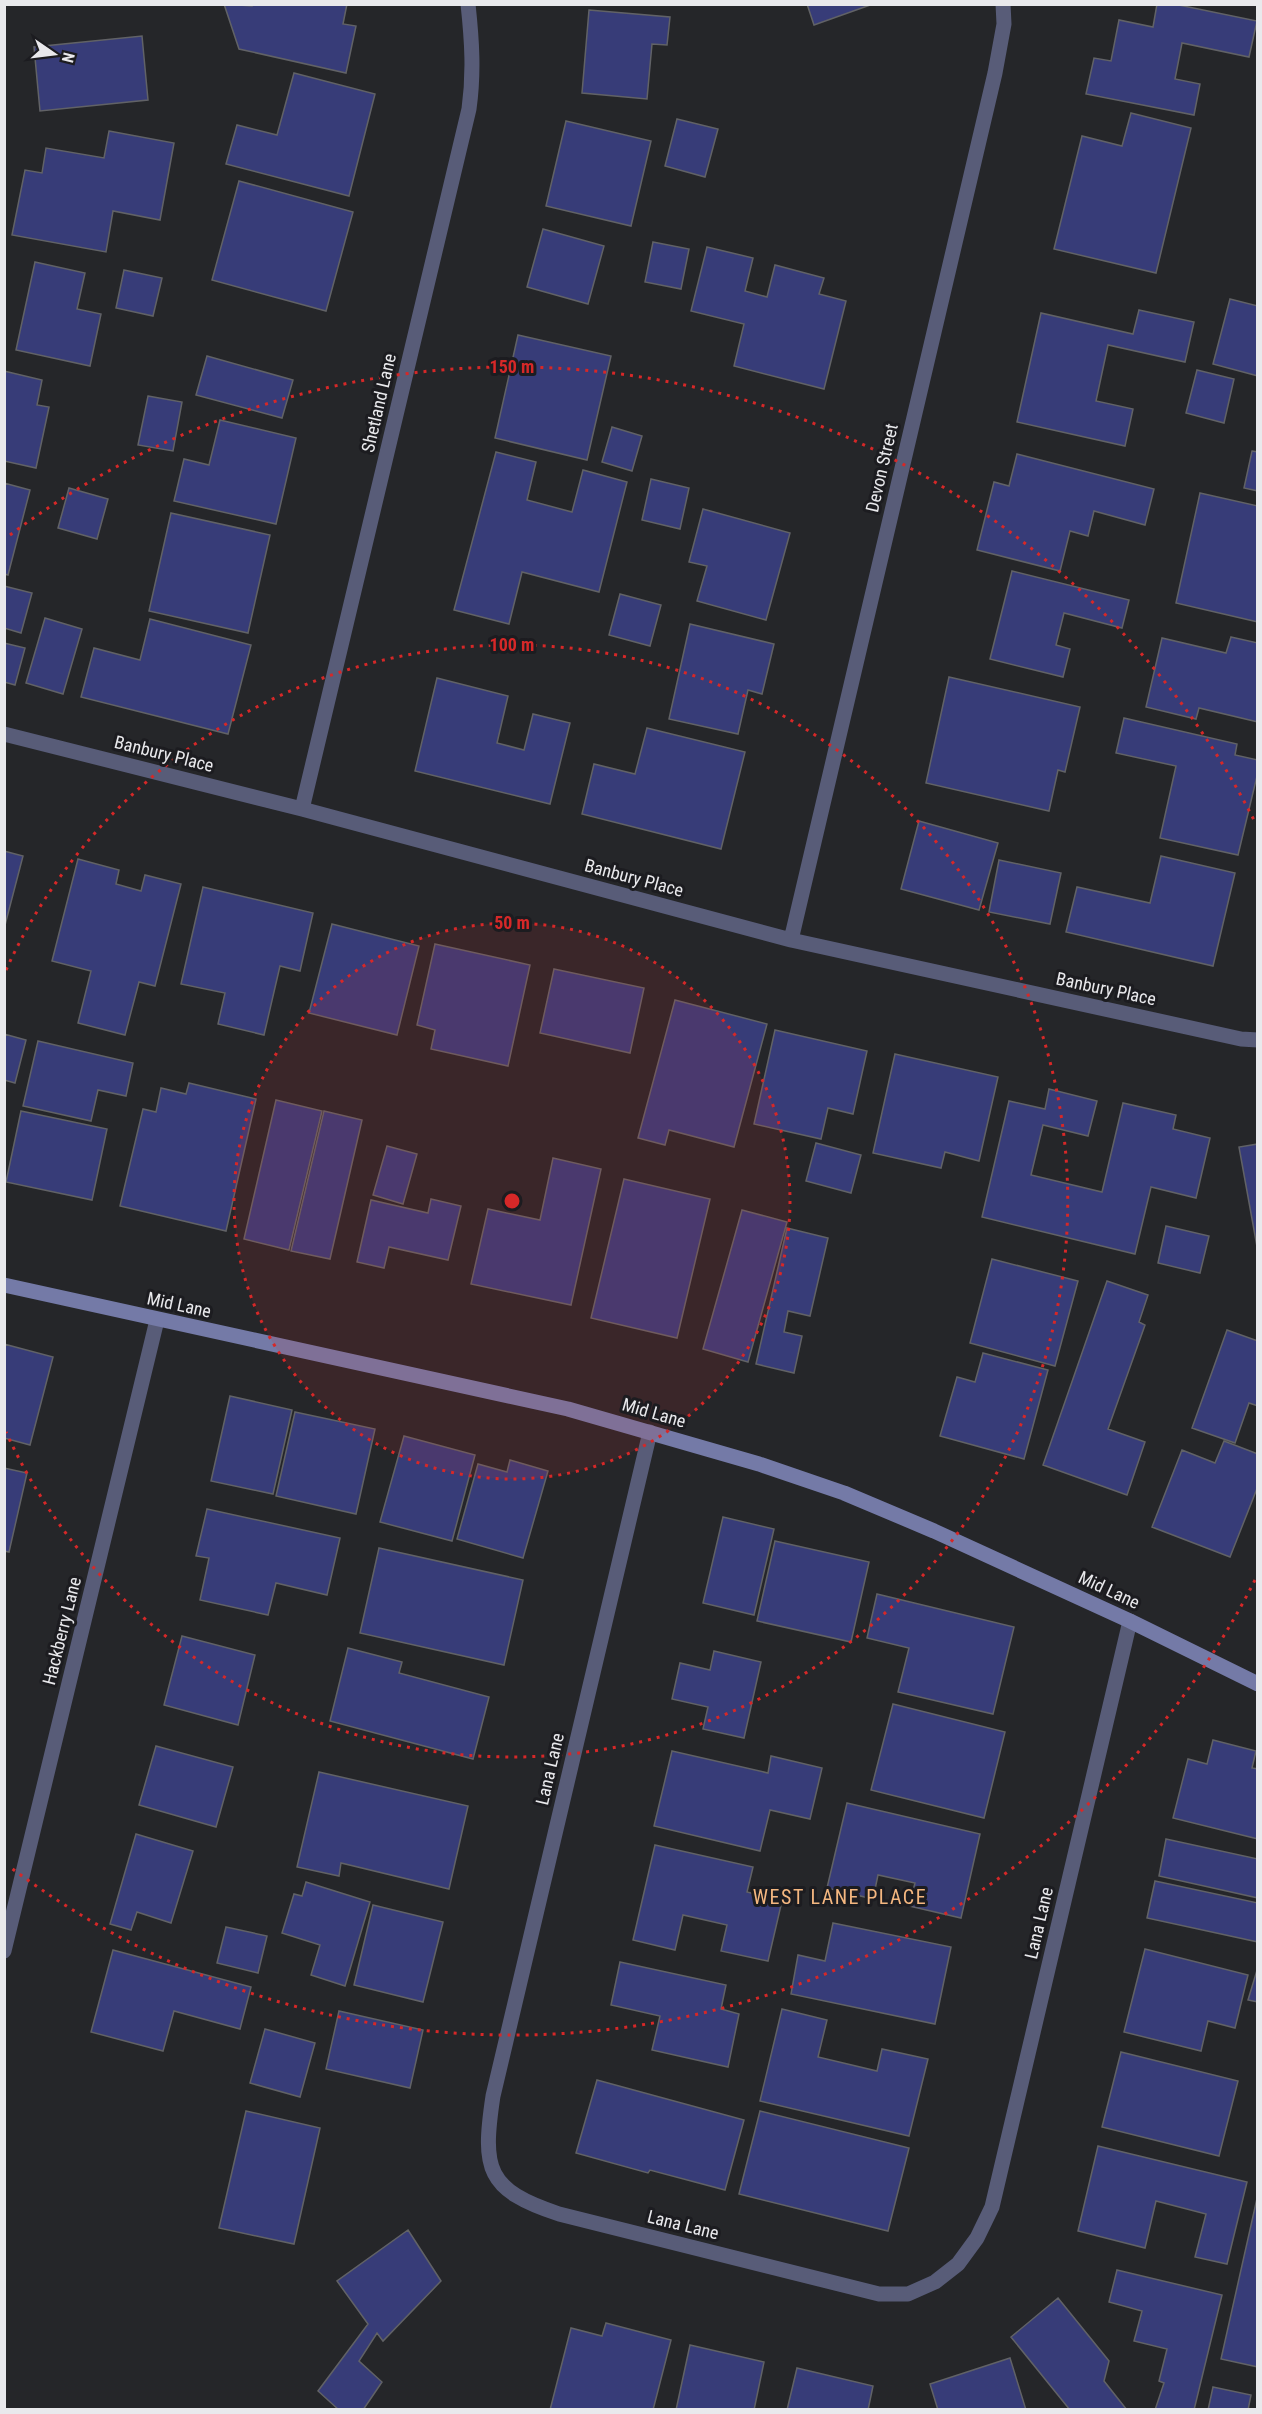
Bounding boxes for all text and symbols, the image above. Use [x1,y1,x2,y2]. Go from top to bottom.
north arrow [24,24,84,84]
text: N [58,50,78,65]
street label: Shetland Lane [357,351,400,454]
text: 150 m [490,356,534,377]
street label: Devon Street [861,422,902,514]
text: 100 m [490,634,534,655]
street label: Banbury Place [112,731,216,776]
street label: Banbury Place [582,854,686,901]
text: 50 m [494,912,530,933]
street label: Banbury Place [1054,968,1158,1009]
centre of rings [502,1191,522,1211]
street label: Mid Lane [145,1287,213,1322]
street label: Mid Lane [620,1393,688,1432]
street label: Mid Lane [1075,1566,1143,1613]
street label: Hackberry Lane [38,1575,85,1687]
street label: Lana Lane [531,1731,568,1807]
district label: WEST LANE PLACE [753,1885,927,1909]
street label: Lana Lane [1020,1885,1057,1961]
street label: Lana Lane [645,2205,721,2244]

